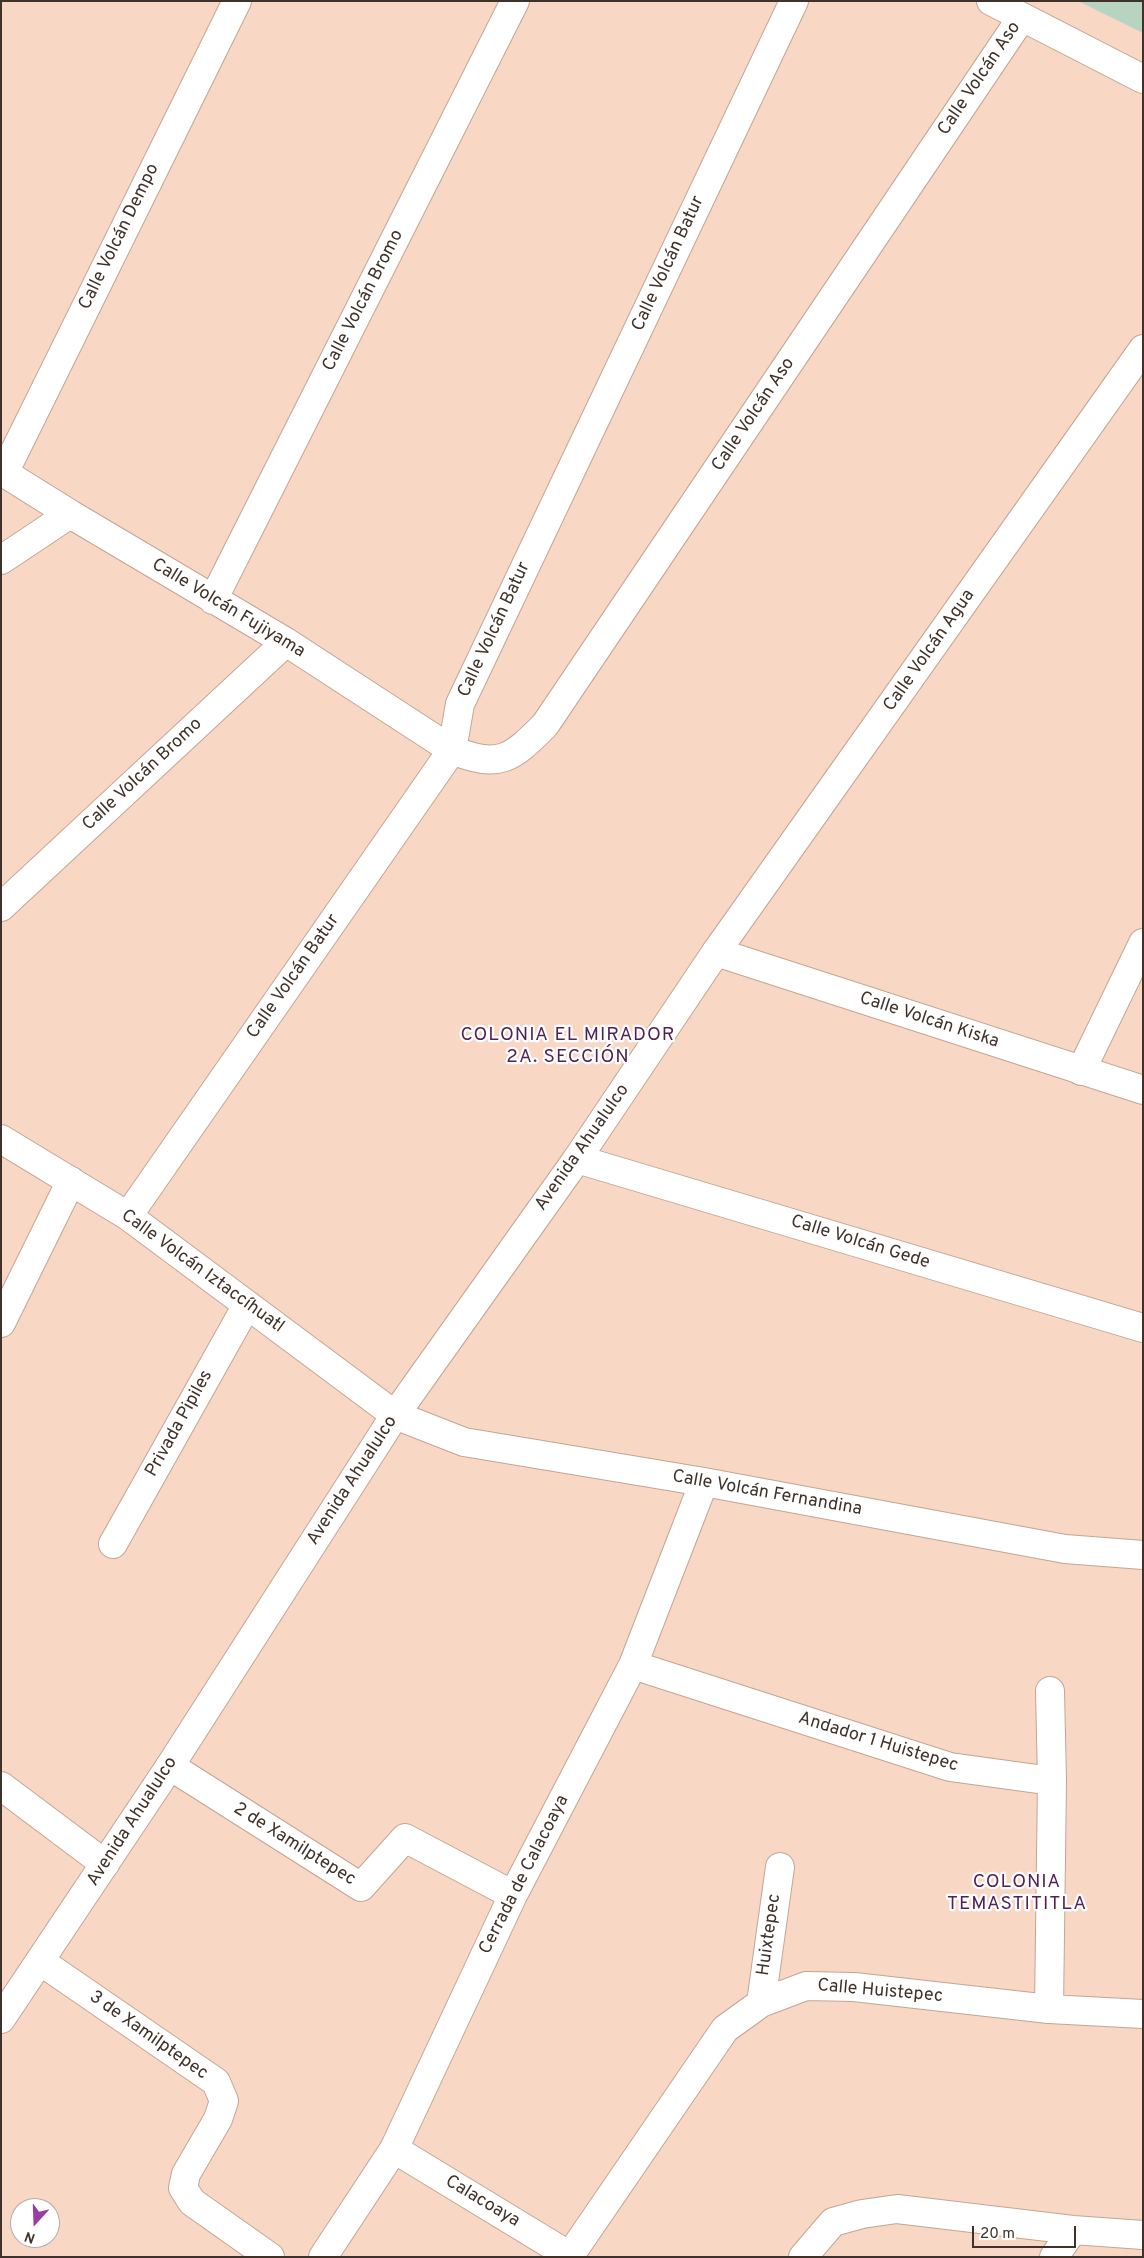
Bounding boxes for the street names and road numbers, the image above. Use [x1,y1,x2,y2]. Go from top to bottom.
street label: Calle Volcán Aso [934,18,1026,140]
street label: Calle Volcán Dempo [75,160,165,314]
street label: Calle Volcán Batur [628,193,710,335]
street label: Calle Volcán Bromo [319,227,409,375]
street label: Calle Volcán Aso [708,354,800,476]
street label: Calle Volcán Fujiyama [147,555,309,663]
street label: Calle Volcán Batur [454,559,536,701]
street label: Calle Volcán Agua [880,586,980,716]
street label: Calle Volcán Bromo [79,714,207,836]
street label: Calle Volcán Batur [243,911,345,1043]
street label: Calle Volcán Kiska [856,988,1002,1054]
street label: Avenida Ahualulco [531,1081,635,1215]
street label: Calle Volcán Iztaccíhuatl [116,1206,288,1338]
street label: Calle Volcán Gede [788,1212,932,1274]
street label: Privada Pipiles [142,1367,218,1481]
street label: Avenida Ahualulco [303,1412,403,1550]
street label: Calle Volcán Fernandina [670,1467,864,1521]
street label: Andador 1 Huistepec [795,1708,961,1778]
street label: Avenida Ahualulco [83,1753,183,1891]
street label: Cerrada de Calacoaya [475,1792,575,1958]
street label: 2 de Xamilptepec [229,1799,359,1891]
street label: Huixtepec [754,1893,786,1977]
street label: Calle Huistepec [816,1976,944,2008]
street label: 3 de Xamilptepec [84,1987,212,2085]
street label: Calacoaya [441,2171,523,2233]

